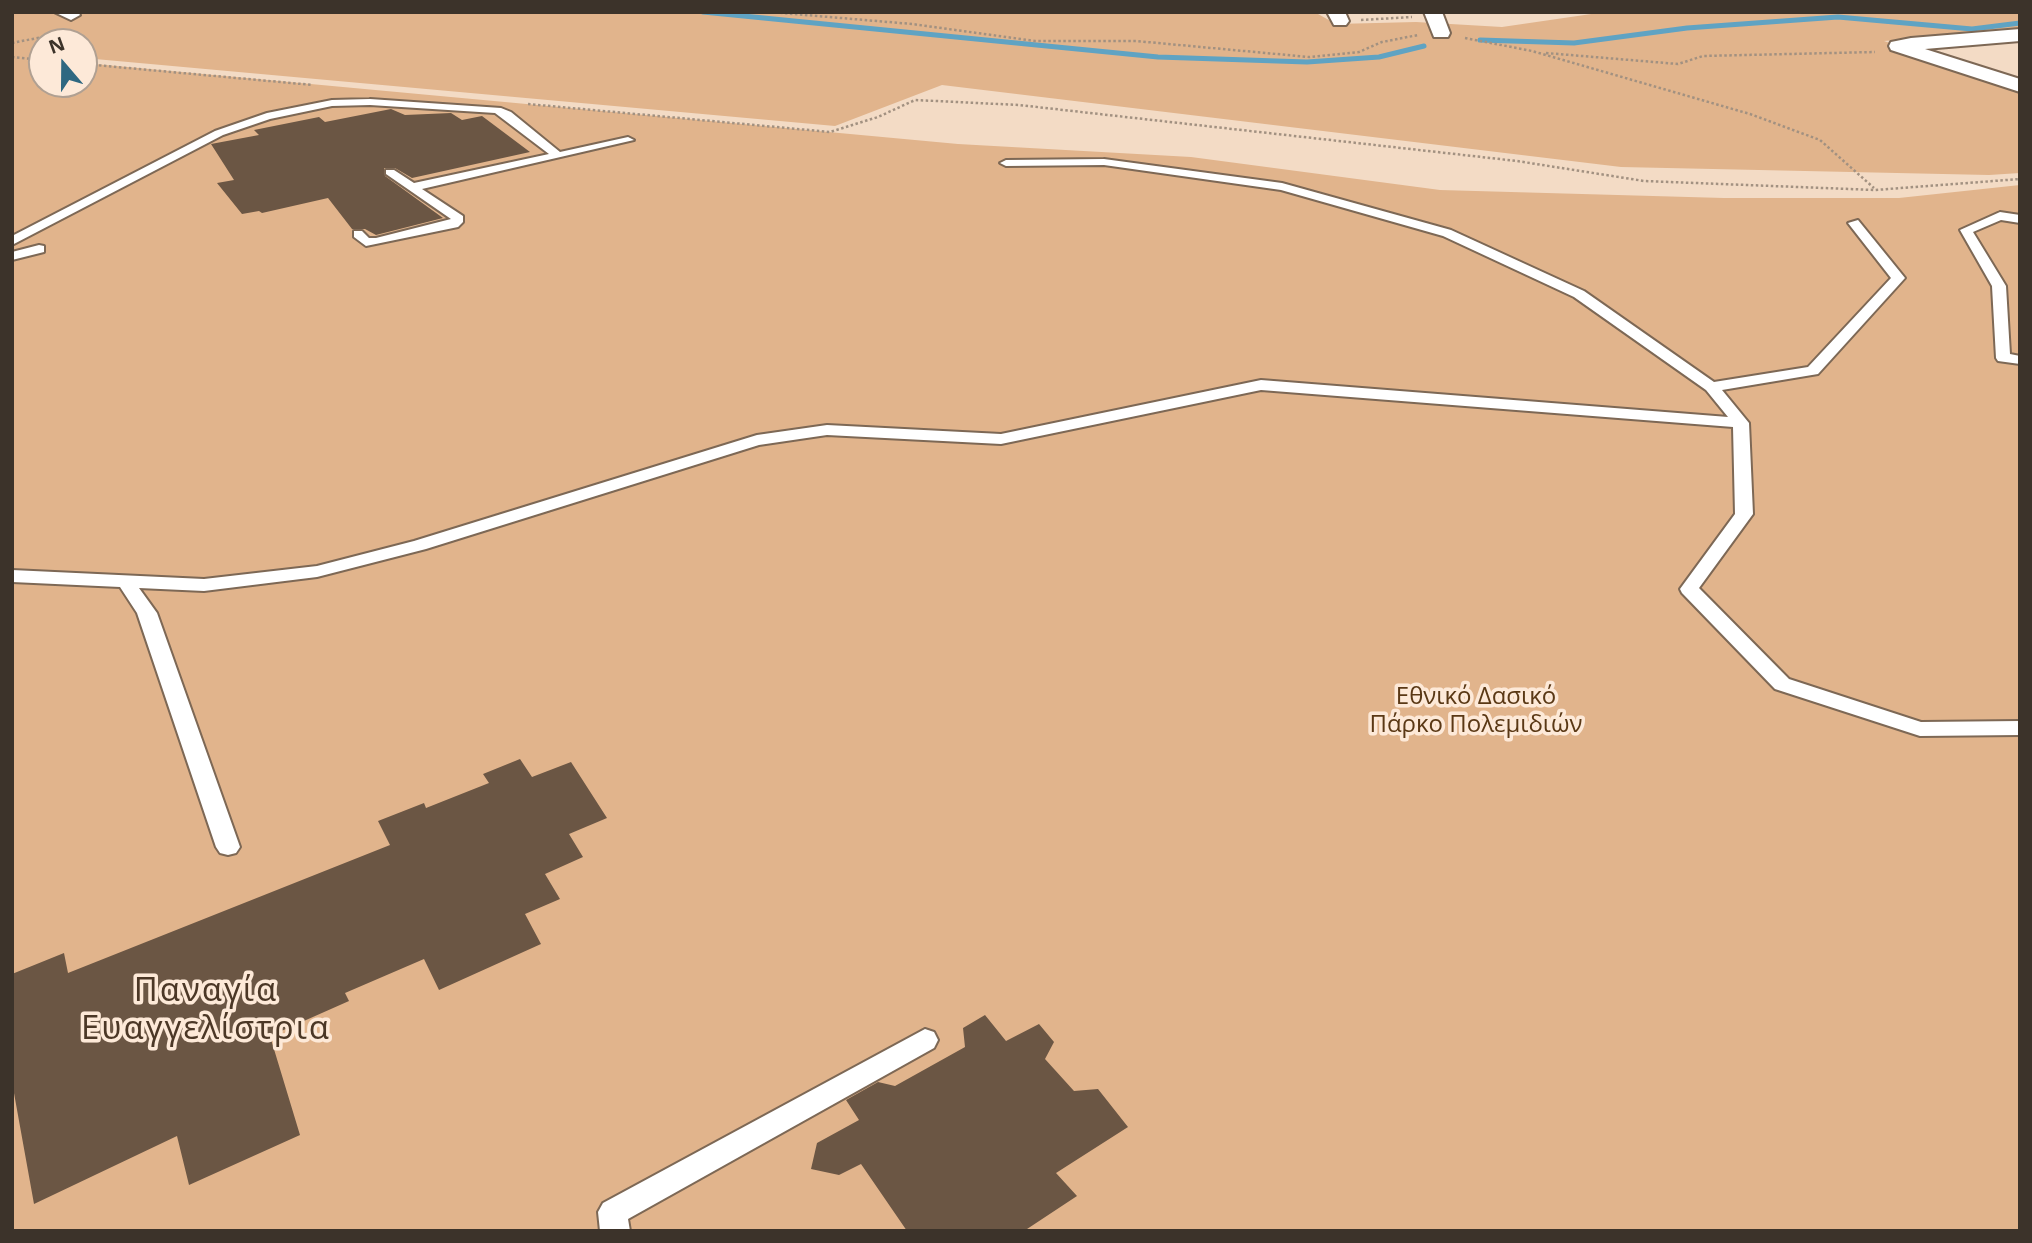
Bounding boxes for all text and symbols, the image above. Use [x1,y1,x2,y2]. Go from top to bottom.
north arrow [28,28,98,98]
text: N [45,30,68,60]
park label: Εθνικό Δασικό Πάρκο Πολεμιδιών [1369,683,1583,739]
district label: Παναγία Ευαγγελίστρια [83,972,329,1050]

